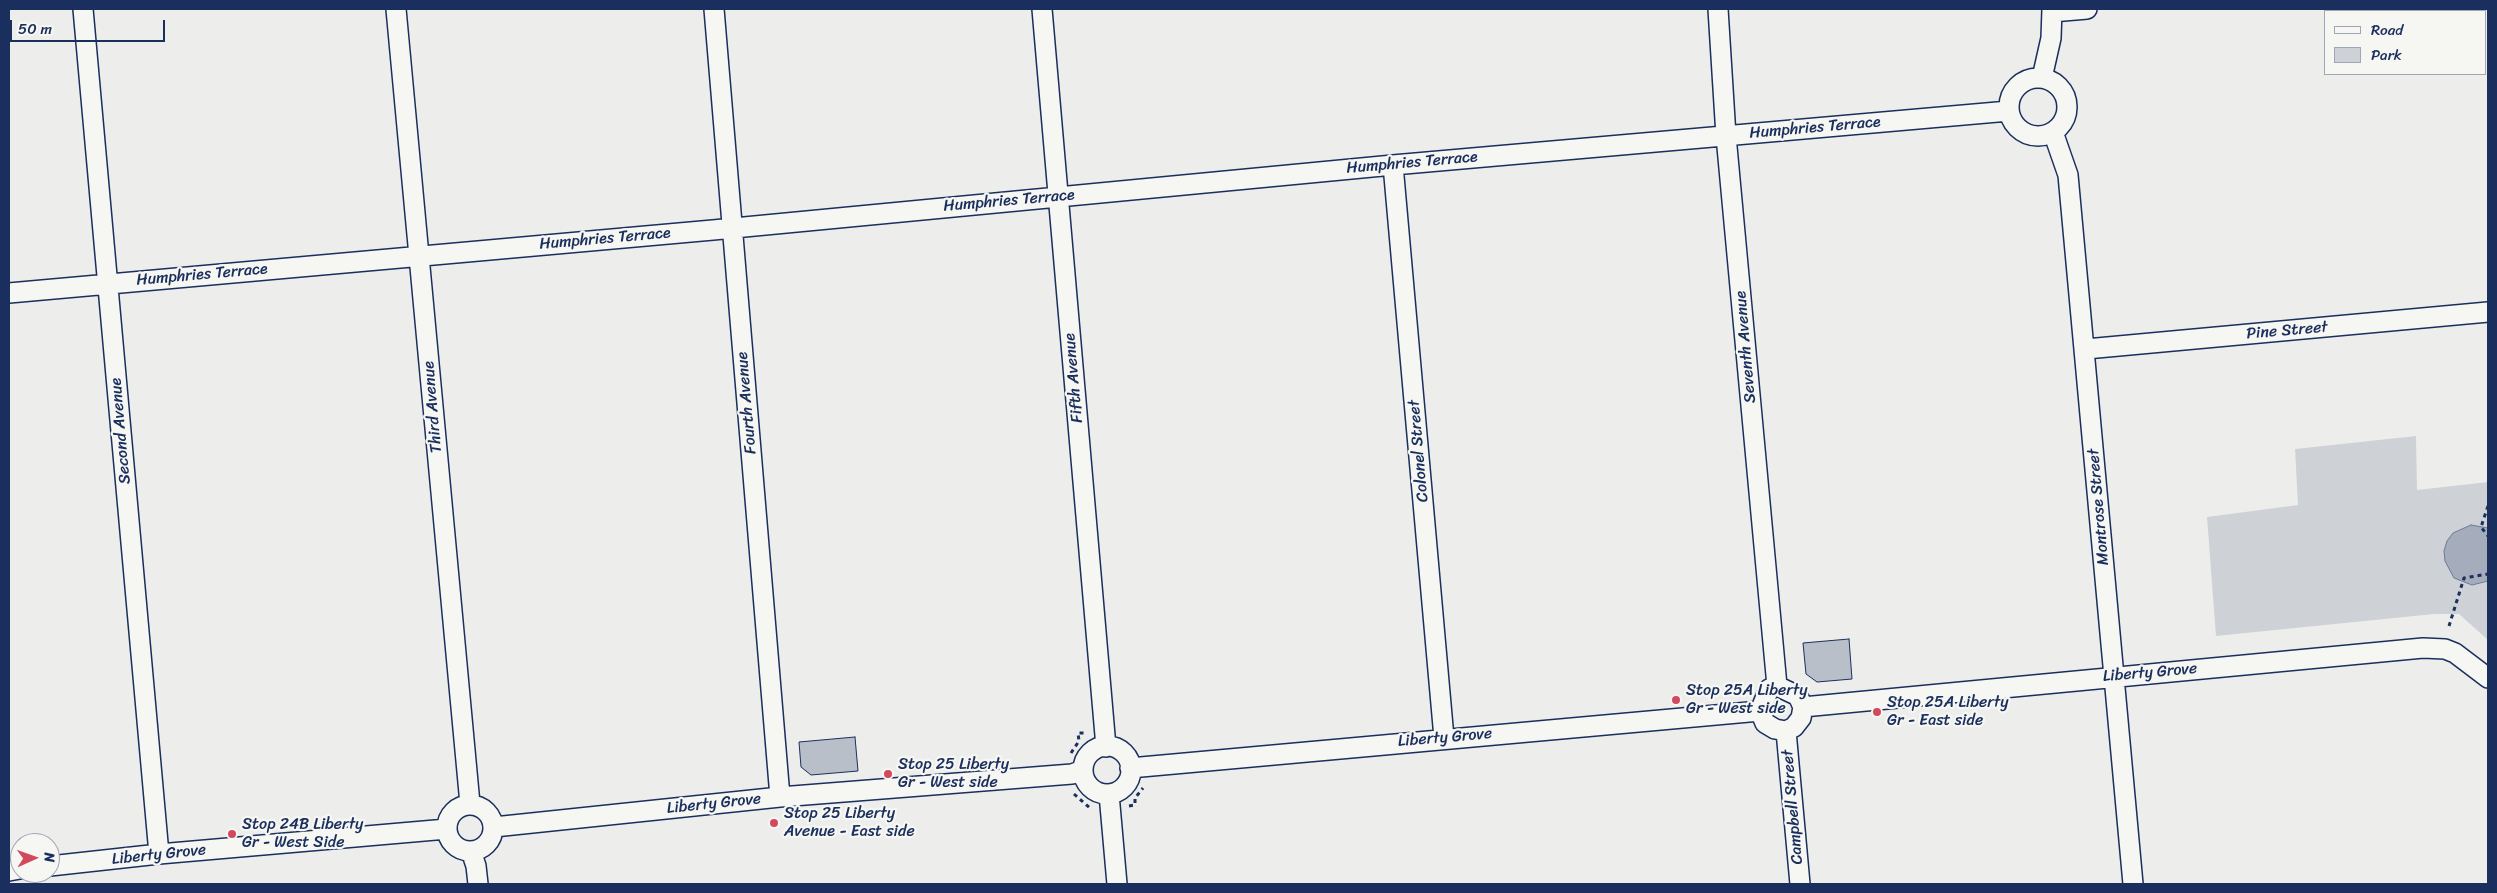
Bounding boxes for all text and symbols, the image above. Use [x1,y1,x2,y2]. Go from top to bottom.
scale bar [12,10,168,42]
legend [2324,10,2487,75]
text: 50 m [18,16,52,42]
text: Road [2371,17,2403,43]
text: Park [2371,42,2402,68]
street label: Humphries Terrace [1749,113,1881,143]
street label: Humphries Terrace [1346,148,1478,178]
street label: Humphries Terrace [943,186,1075,216]
street label: Humphries Terrace [539,224,671,254]
street label: Humphries Terrace [136,260,268,290]
street label: Seventh Avenue [1732,290,1760,404]
street label: Pine Street [2246,318,2328,344]
street label: Fifth Avenue [1061,332,1087,424]
street label: Fourth Avenue [733,351,761,455]
street label: Third Avenue [419,360,447,454]
street label: Second Avenue [107,377,135,485]
street label: Colonel Street [1405,399,1433,503]
street label: Montrose Street [2084,448,2114,566]
street label: Liberty Grove [2102,659,2198,687]
place label: Stop 25A Liberty Gr - West side [1686,681,1808,719]
place label: Stop 25A Liberty Gr - East side [1887,693,2009,731]
marker: Stop 25A Liberty Gr - West side [1670,694,1682,706]
marker: Stop 25A Liberty Gr - East side [1871,706,1883,718]
street label: Liberty Grove [1397,724,1493,752]
street label: Campbell Street [1778,749,1808,865]
place label: Stop 25 Liberty Gr - West side [898,755,1009,793]
marker: Stop 25 Liberty Gr - West side [882,768,894,780]
street label: Liberty Grove [666,790,762,818]
place label: Stop 25 Liberty Avenue - East side [784,804,915,842]
place label: Stop 24B Liberty Gr - West Side [242,815,363,853]
marker: Stop 25 Liberty Avenue - East side [768,817,780,829]
marker: Stop 24B Liberty Gr - West Side [226,828,238,840]
north arrow [10,833,60,883]
street label: Liberty Grove [111,841,207,869]
text: N [37,852,62,863]

